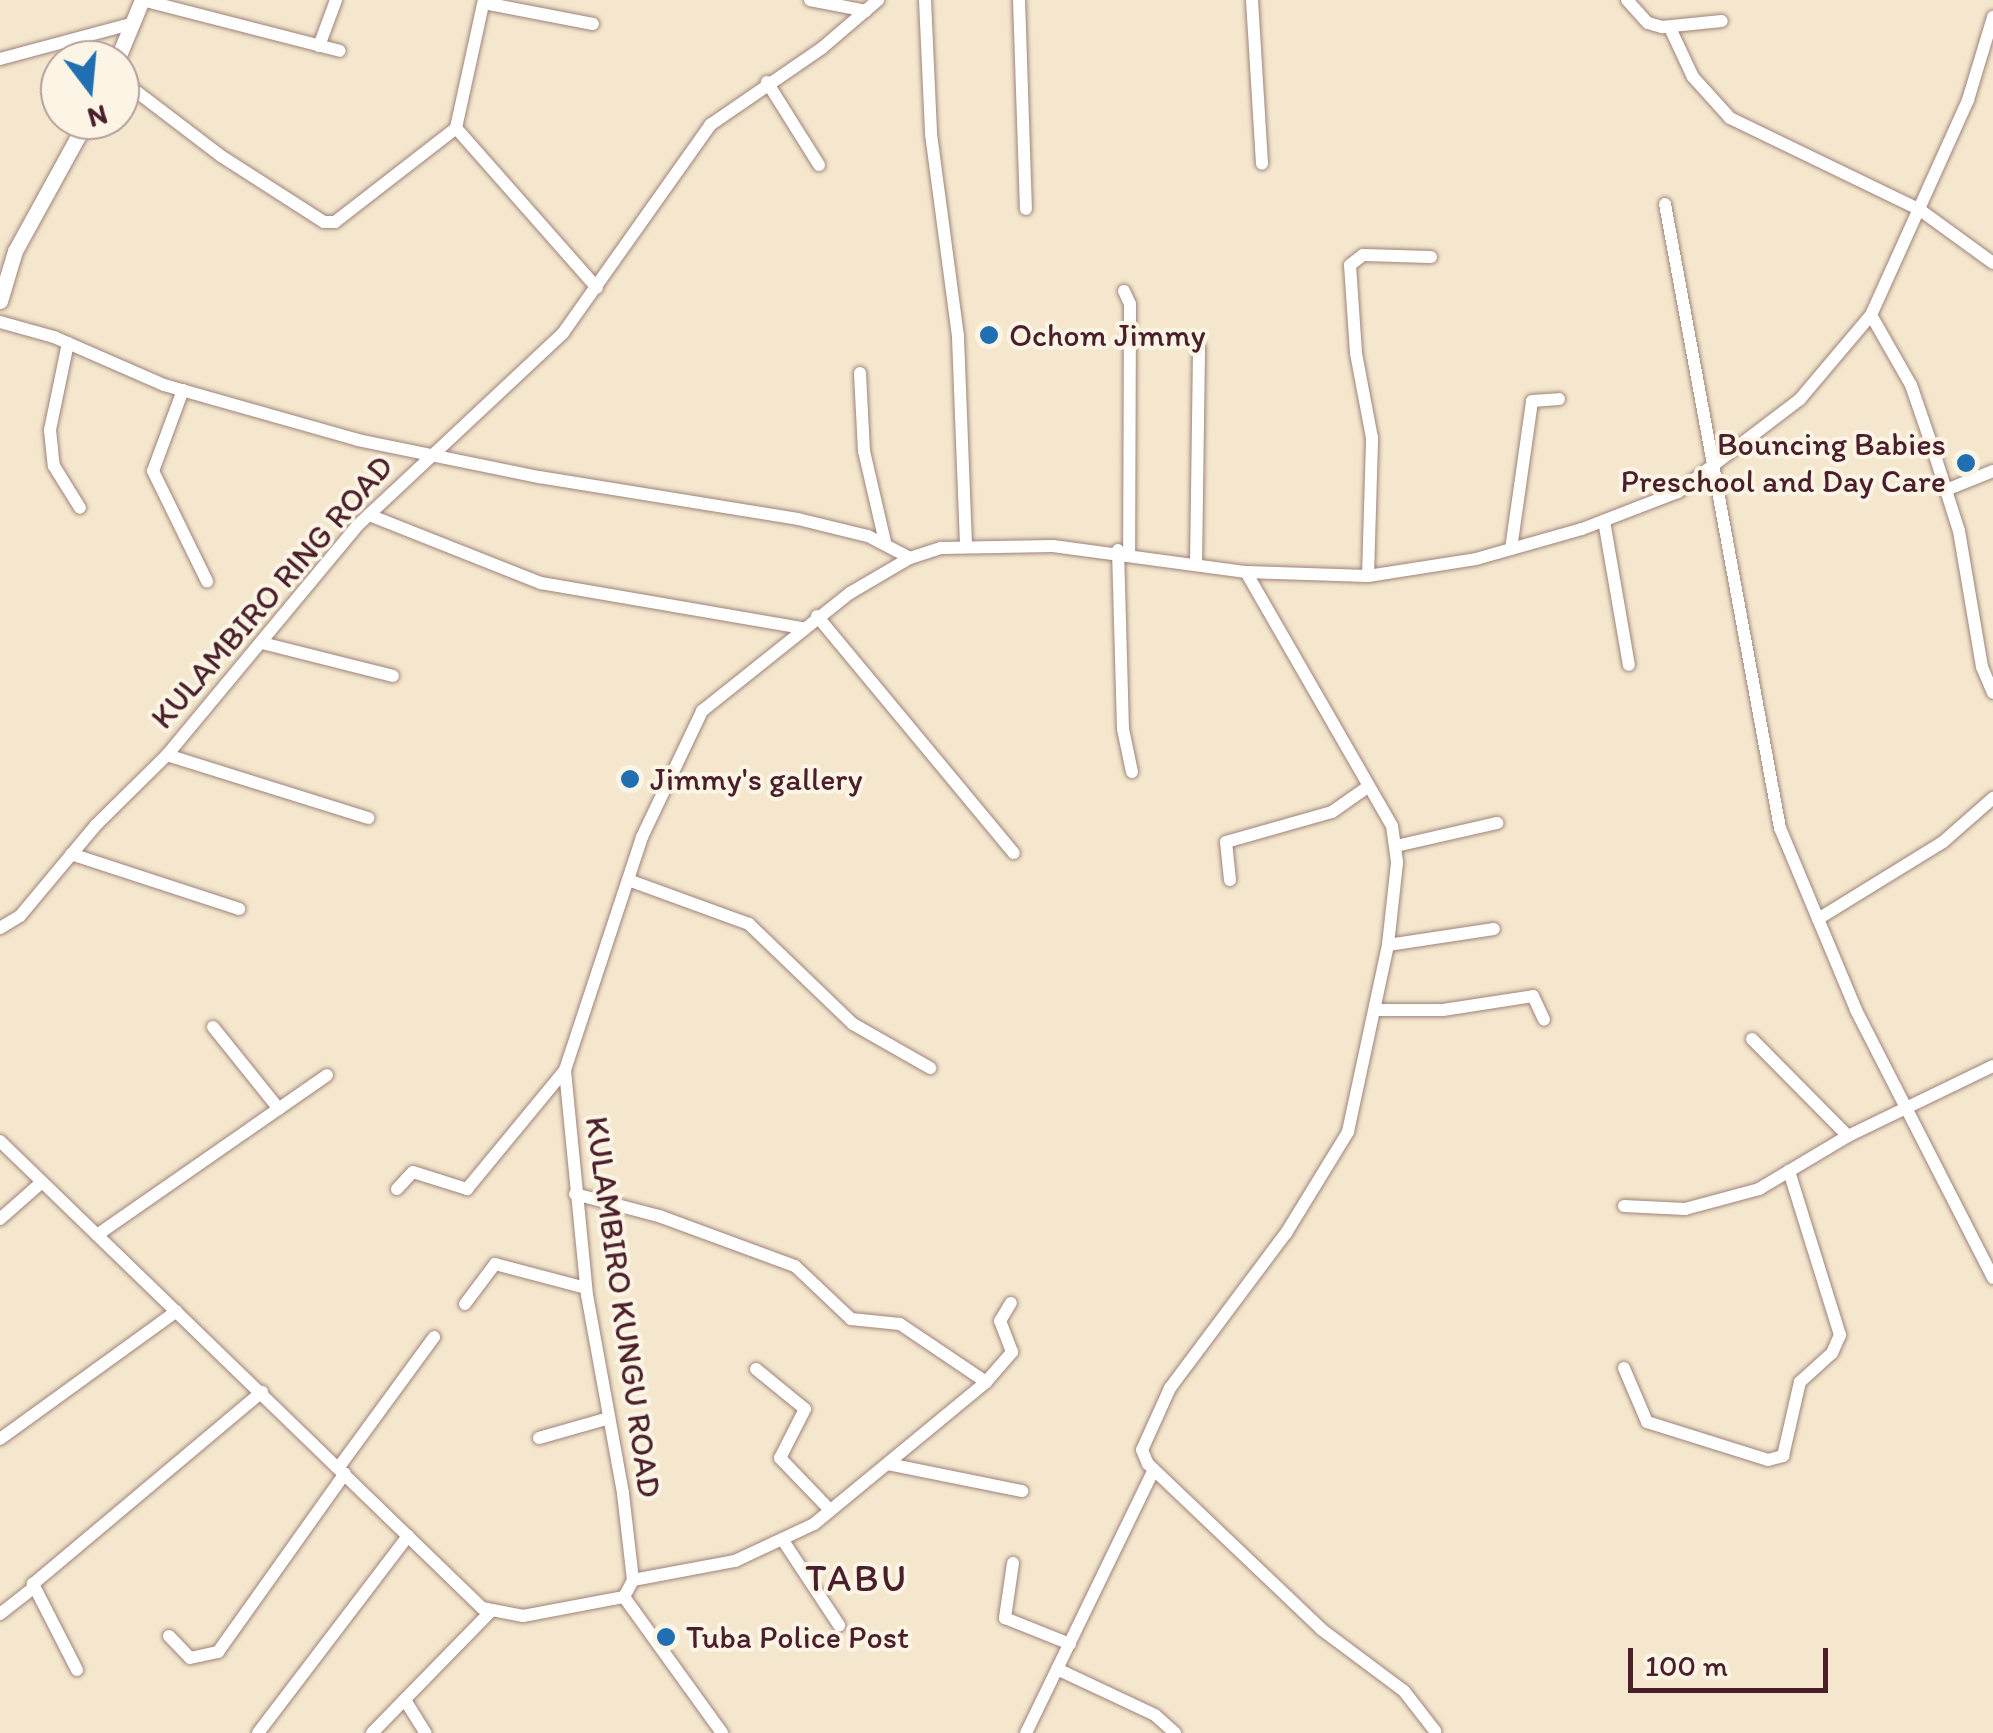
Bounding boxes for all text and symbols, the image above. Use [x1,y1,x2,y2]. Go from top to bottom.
north arrow [40,40,140,140]
text: N [84,98,111,136]
place label: Ochom Jimmy [1009,316,1206,354]
marker: Ochom Jimmy [978,324,1000,346]
place label: Bouncing Babies Preschool and Day Care [1621,426,1946,501]
street label: KULAMBIRO RING ROAD [142,447,402,737]
marker: Bouncing Babies Preschool and Day Care [1955,452,1977,474]
place label: Jimmy's gallery [650,760,863,798]
marker: Jimmy's gallery [619,768,641,790]
street label: KULAMBIRO KUNGU ROAD [577,1115,669,1499]
district label: TABU [806,1556,908,1602]
place label: Tuba Police Post [686,1618,907,1656]
marker: Tuba Police Post [655,1626,677,1648]
scale bar [1633,1628,1833,1690]
text: 100 m [1645,1647,1728,1684]

